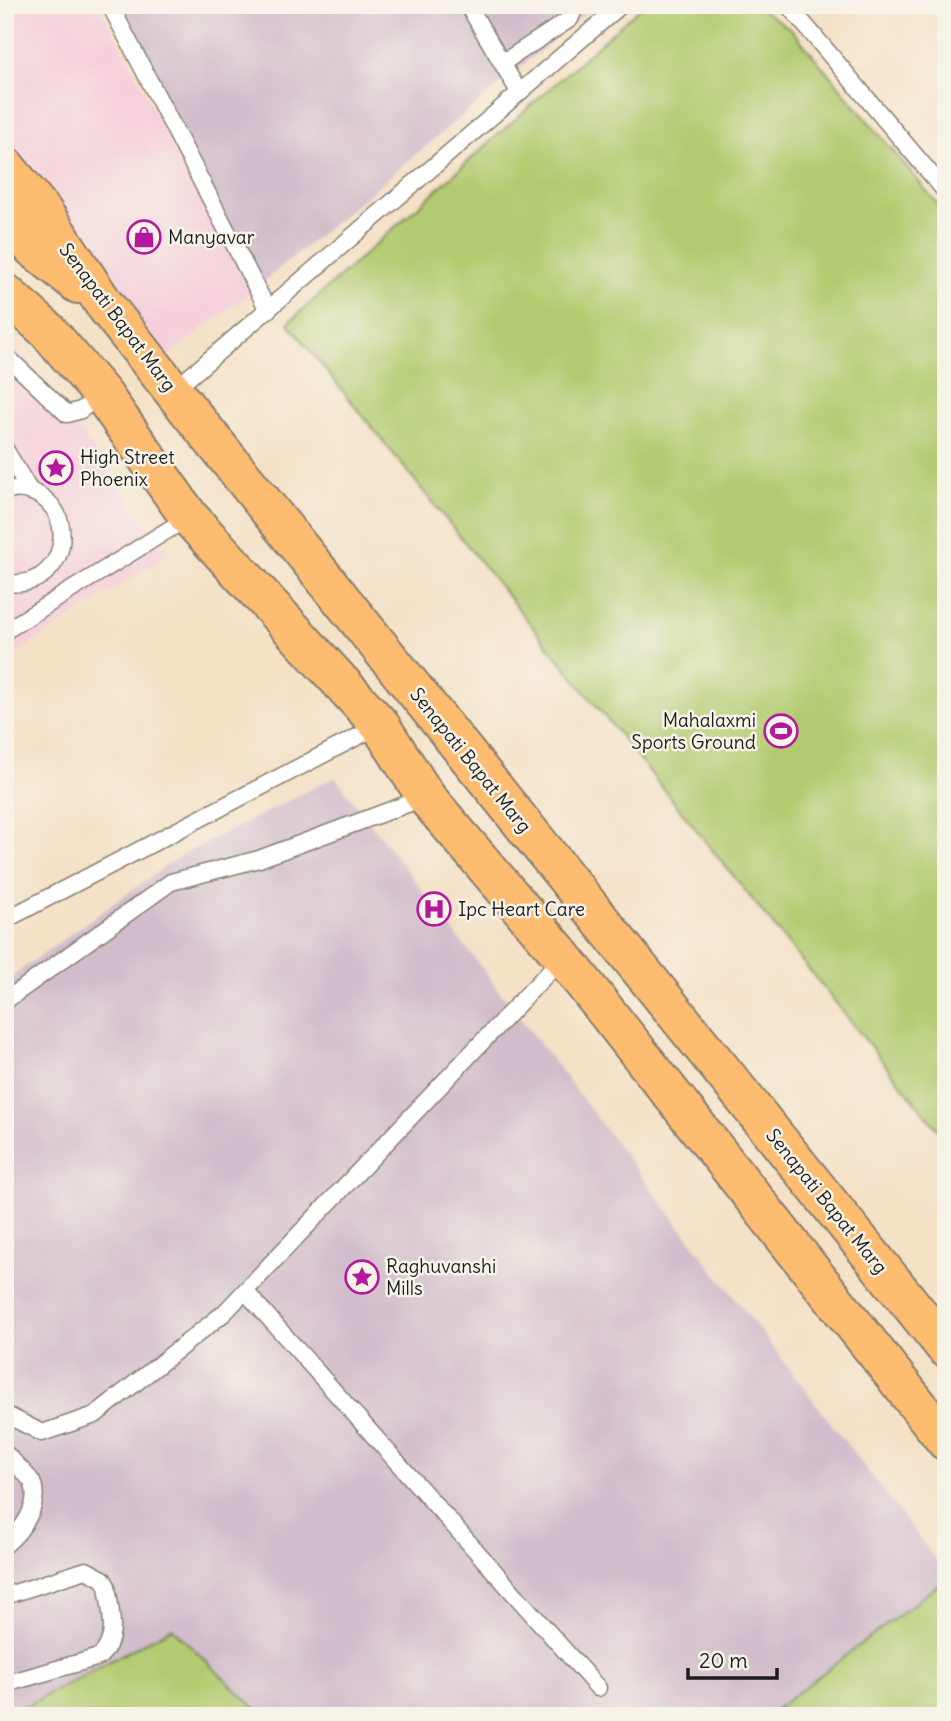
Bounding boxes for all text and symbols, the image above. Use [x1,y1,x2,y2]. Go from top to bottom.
shop icon: Manyavar [125,218,163,256]
place label: Manyavar [168,225,255,249]
street label: Senapati Bapat Marg [54,238,182,396]
place label: High Street Phoenix [80,445,175,491]
place icon: High Street Phoenix [37,449,75,487]
street label: Senapati Bapat Marg [405,683,537,837]
place label: Mahalaxmi Sports Ground [631,708,756,754]
sports icon: Mahalaxmi Sports Ground [762,712,800,750]
hospital icon: Ipc Heart Care [415,890,453,928]
place label: Ipc Heart Care [458,897,585,921]
street label: Senapati Bapat Marg [761,1124,893,1278]
place label: Raghuvanshi Mills [386,1254,496,1300]
place icon: Raghuvanshi Mills [343,1258,381,1296]
scale bar [688,1637,778,1681]
text: 20 m [699,1647,748,1674]

